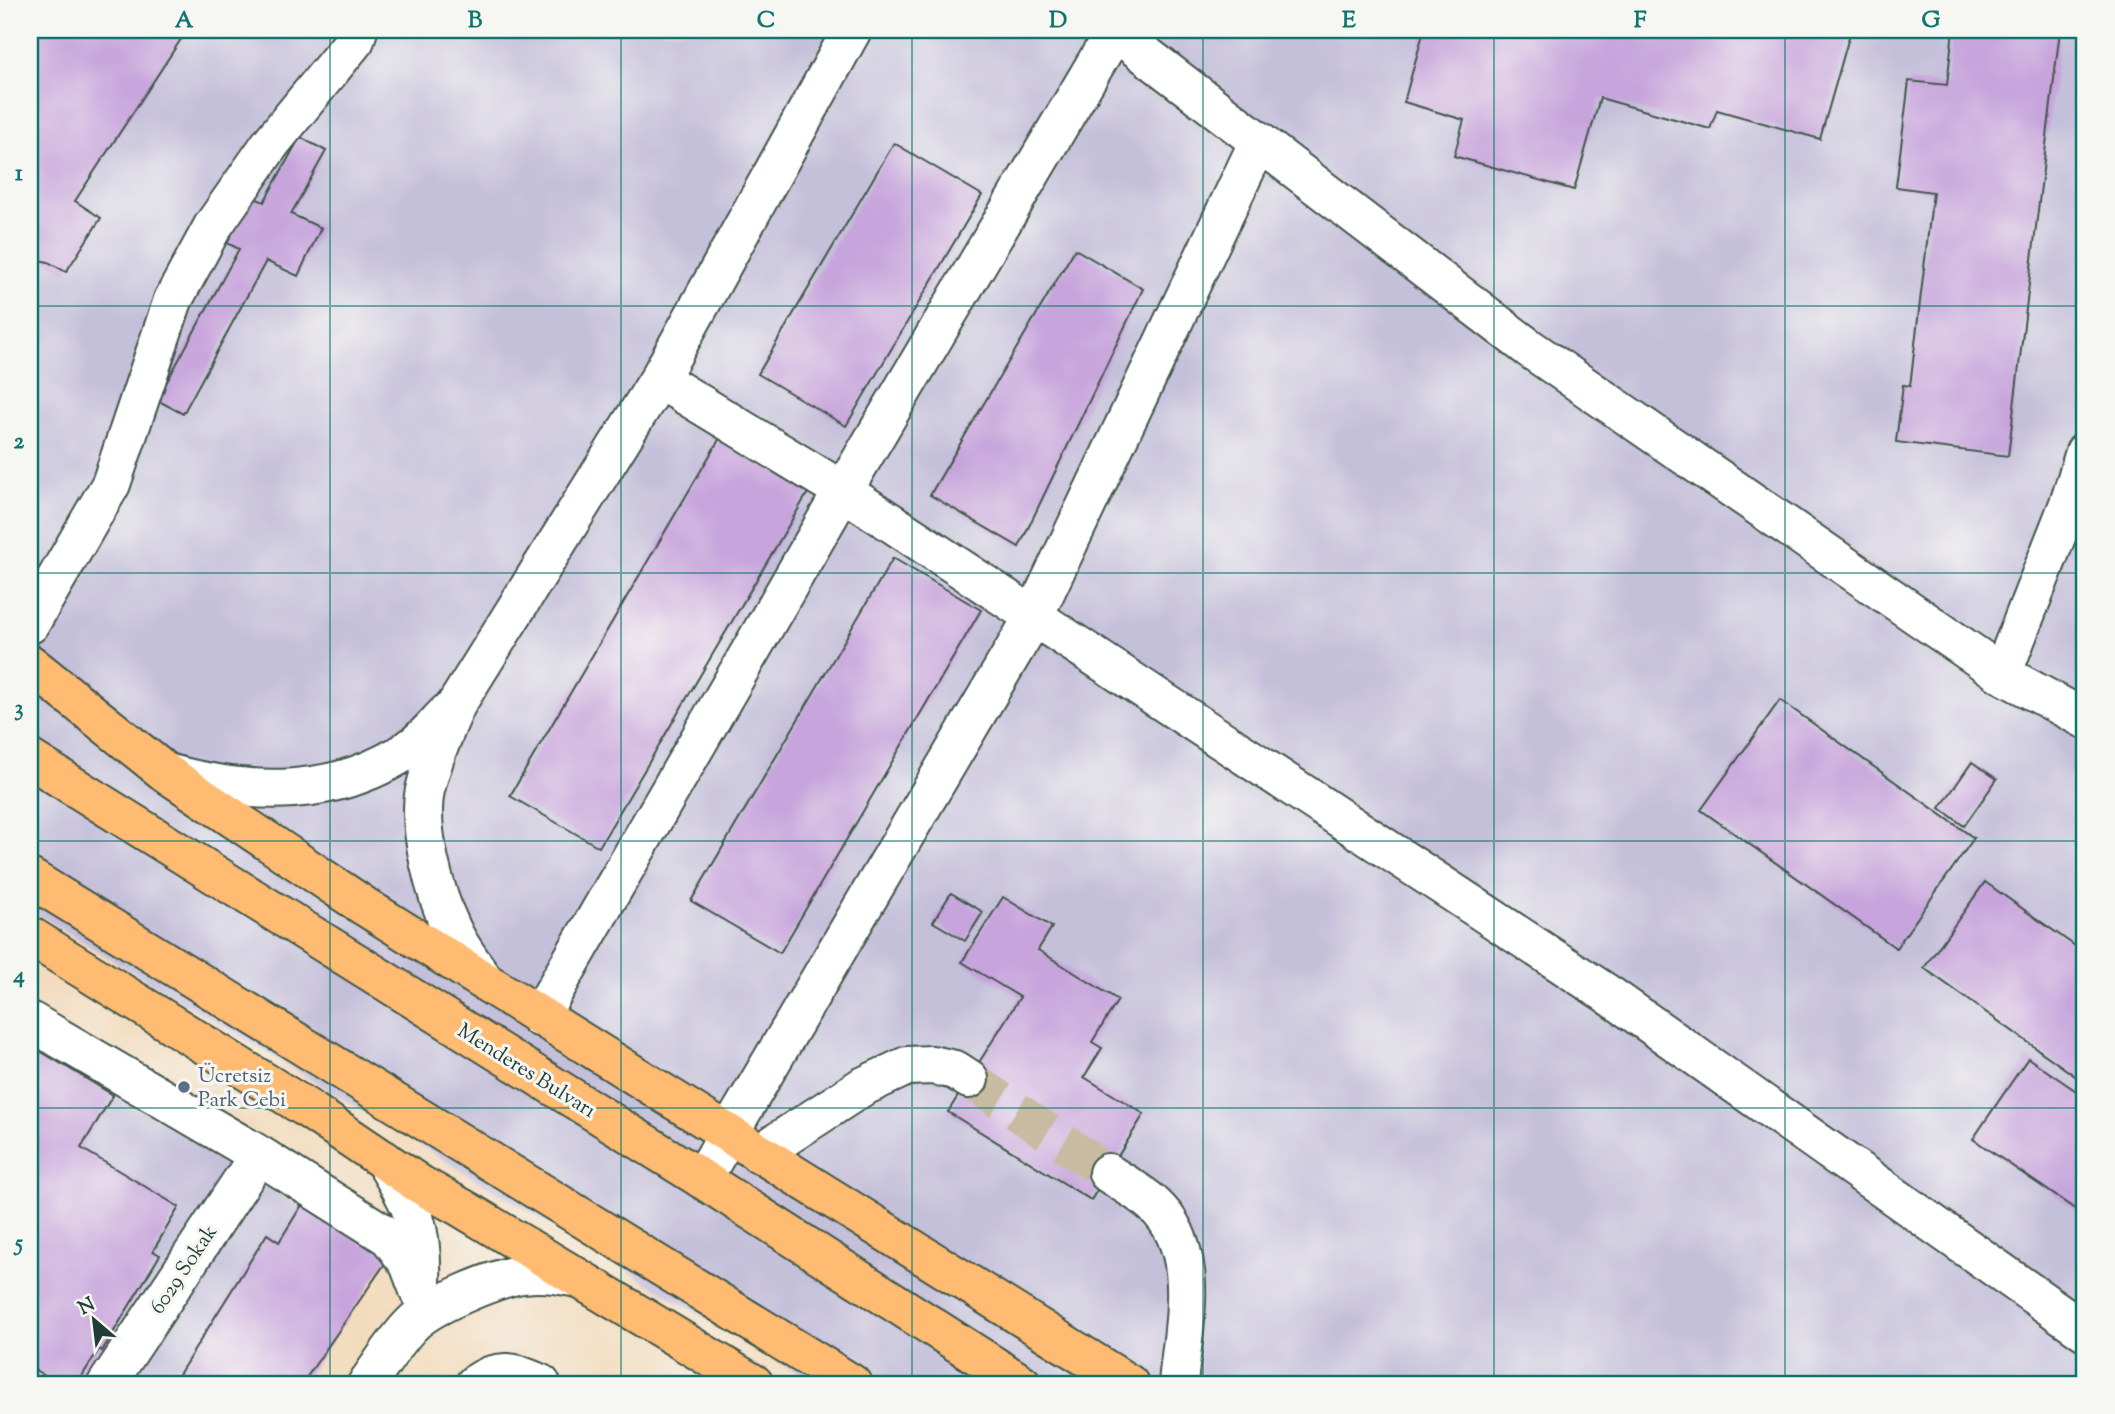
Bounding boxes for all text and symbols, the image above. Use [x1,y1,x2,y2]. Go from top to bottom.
text: A [175,5,194,38]
text: B [468,5,483,38]
text: C [757,5,775,38]
text: D [1049,5,1067,38]
text: E [1342,5,1356,38]
text: F [1634,5,1647,38]
text: G [1922,5,1941,38]
text: 1 [15,158,23,191]
text: 2 [14,426,25,459]
text: 3 [14,693,24,726]
text: 4 [12,960,25,993]
street label: Menderes Bulvarı [451,1017,601,1126]
place label: Ücretsiz Park Cebi [198,1062,286,1116]
marker: Ücretsiz Park Cebi [176,1079,192,1095]
street label: 6029 Sokak [144,1219,226,1321]
text: 5 [13,1228,23,1261]
north arrow [60,1284,130,1354]
text: N [74,1292,100,1323]

